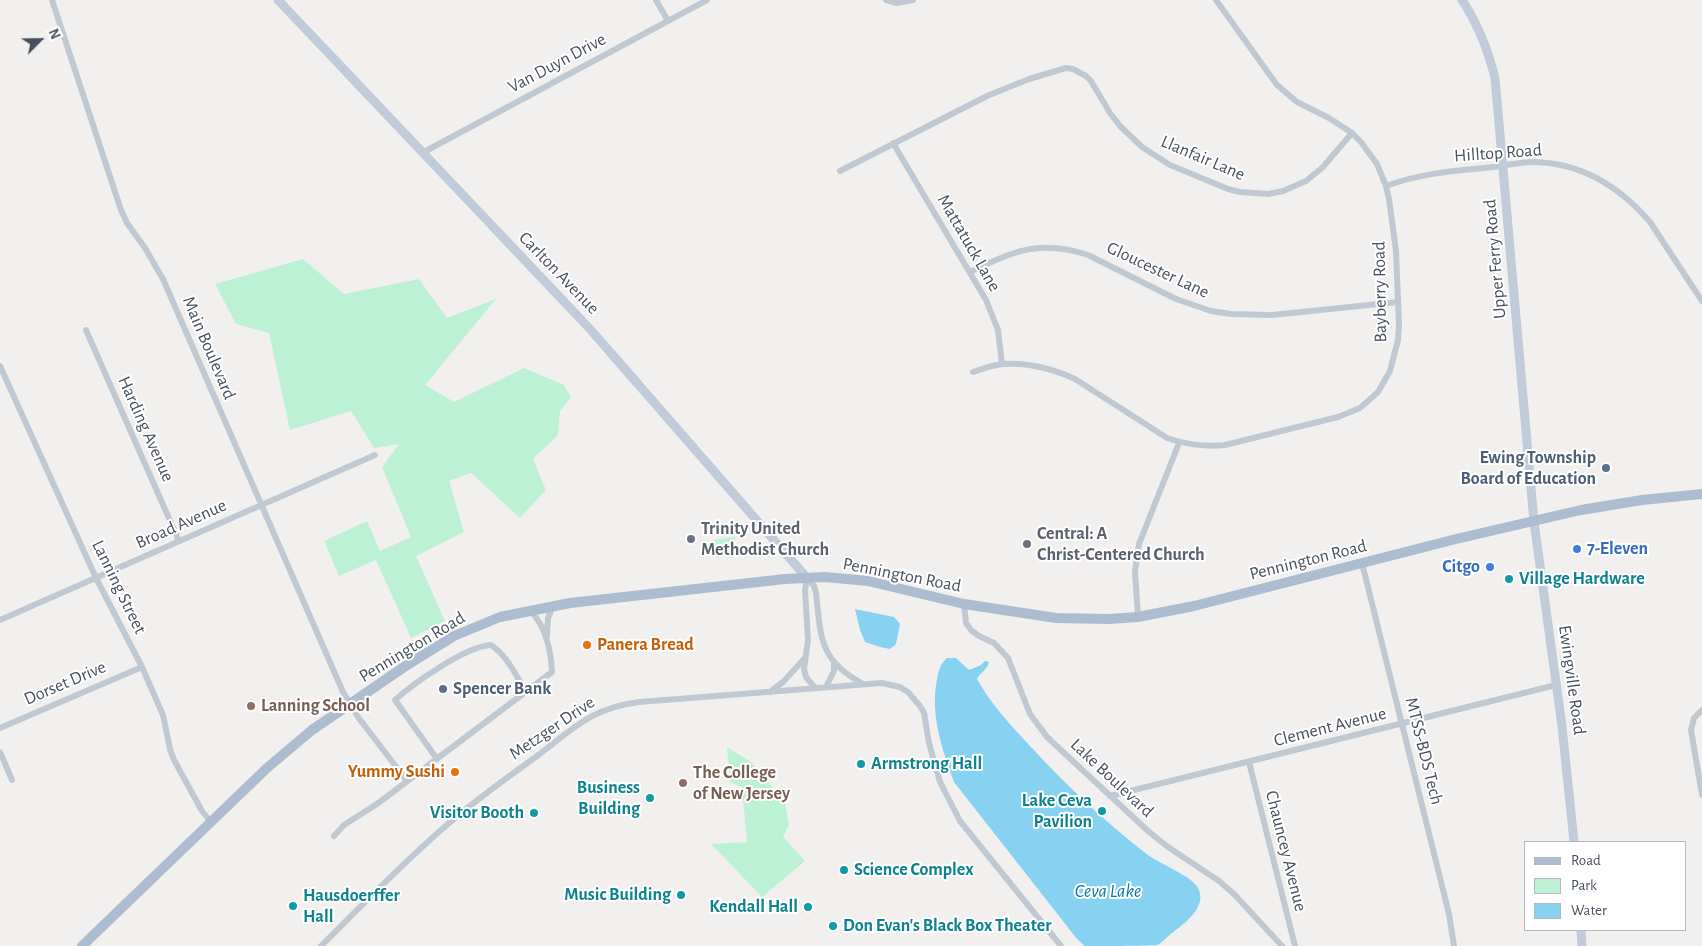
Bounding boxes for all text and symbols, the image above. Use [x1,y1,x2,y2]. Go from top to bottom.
north arrow [15,15,65,65]
text: N [45,27,62,41]
street label: Van Duyn Drive [504,28,610,98]
street label: Llanfair Lane [1158,131,1248,185]
street label: Hilltop Road [1453,139,1543,167]
street label: Mattatuck Lane [933,191,1005,295]
street label: Upper Ferry Road [1479,198,1511,320]
street label: Carlton Avenue [514,227,604,319]
street label: Gloucester Lane [1103,237,1213,303]
street label: Bayberry Road [1368,241,1392,343]
street label: Main Boulevard [178,293,240,403]
street label: Harding Avenue [113,373,179,485]
place label: Ewing Township Board of Education [1460,447,1596,489]
marker: Ewing Township Board of Education [1600,462,1612,474]
street label: Broad Avenue [132,494,230,554]
place label: Trinity United Methodist Church [701,518,829,560]
place label: Central: A Christ-Centered Church [1037,523,1205,566]
marker: Trinity United Methodist Church [685,533,697,545]
street label: Pennington Road [1247,535,1369,585]
street label: Lanning Street [87,537,151,637]
marker: Central: A Christ-Centered Church [1021,538,1033,550]
place label: 7-Eleven [1587,538,1648,560]
marker: 7-Eleven [1571,543,1583,555]
street label: Pennington Road [841,553,963,597]
place label: Citgo [1442,556,1480,578]
marker: Citgo [1484,561,1496,573]
place label: Village Hardware [1519,568,1645,590]
marker: Village Hardware [1503,573,1515,585]
street label: Pennington Road [355,607,469,687]
street label: Ewingville Road [1554,624,1590,736]
place label: Panera Bread [597,634,694,656]
marker: Panera Bread [581,639,593,651]
street label: Dorset Drive [21,656,109,710]
place label: Spencer Bank [453,678,551,700]
marker: Spencer Bank [437,683,449,695]
street label: Metzger Drive [505,691,599,765]
place label: Lanning School [261,695,370,717]
street label: MTSS-BDS Tech [1400,695,1448,807]
marker: Lanning School [245,700,257,712]
street label: Clement Avenue [1271,703,1389,751]
street label: Lake Boulevard [1066,734,1158,822]
place label: Armstrong Hall [871,753,982,775]
marker: Armstrong Hall [855,758,867,770]
place label: Yummy Sushi [348,761,445,783]
place label: The College of New Jersey [693,762,790,804]
marker: Yummy Sushi [449,766,461,778]
place label: Business Building [577,777,640,820]
marker: The College of New Jersey [677,777,689,789]
street label: Chauncey Avenue [1261,788,1311,914]
place label: Lake Ceva Pavilion [1022,790,1092,832]
marker: Business Building [644,792,656,804]
place label: Visitor Booth [430,802,524,824]
marker: Lake Ceva Pavilion [1096,805,1108,817]
marker: Visitor Booth [528,807,540,819]
legend [1524,841,1687,931]
text: Road [1571,853,1601,868]
place label: Science Complex [854,859,974,881]
marker: Science Complex [838,864,850,876]
text: Park [1571,878,1597,893]
water label: Ceva Lake [1075,880,1141,902]
place label: Music Building [564,884,671,906]
place label: Hausdoerffer Hall [303,885,400,928]
marker: Music Building [675,889,687,901]
place label: Kendall Hall [709,896,798,918]
marker: Hausdoerffer Hall [287,900,299,912]
marker: Kendall Hall [802,901,814,913]
text: Water [1571,903,1607,918]
place label: Don Evan's Black Box Theater [843,915,1051,937]
marker: Don Evan's Black Box Theater [827,920,839,932]

